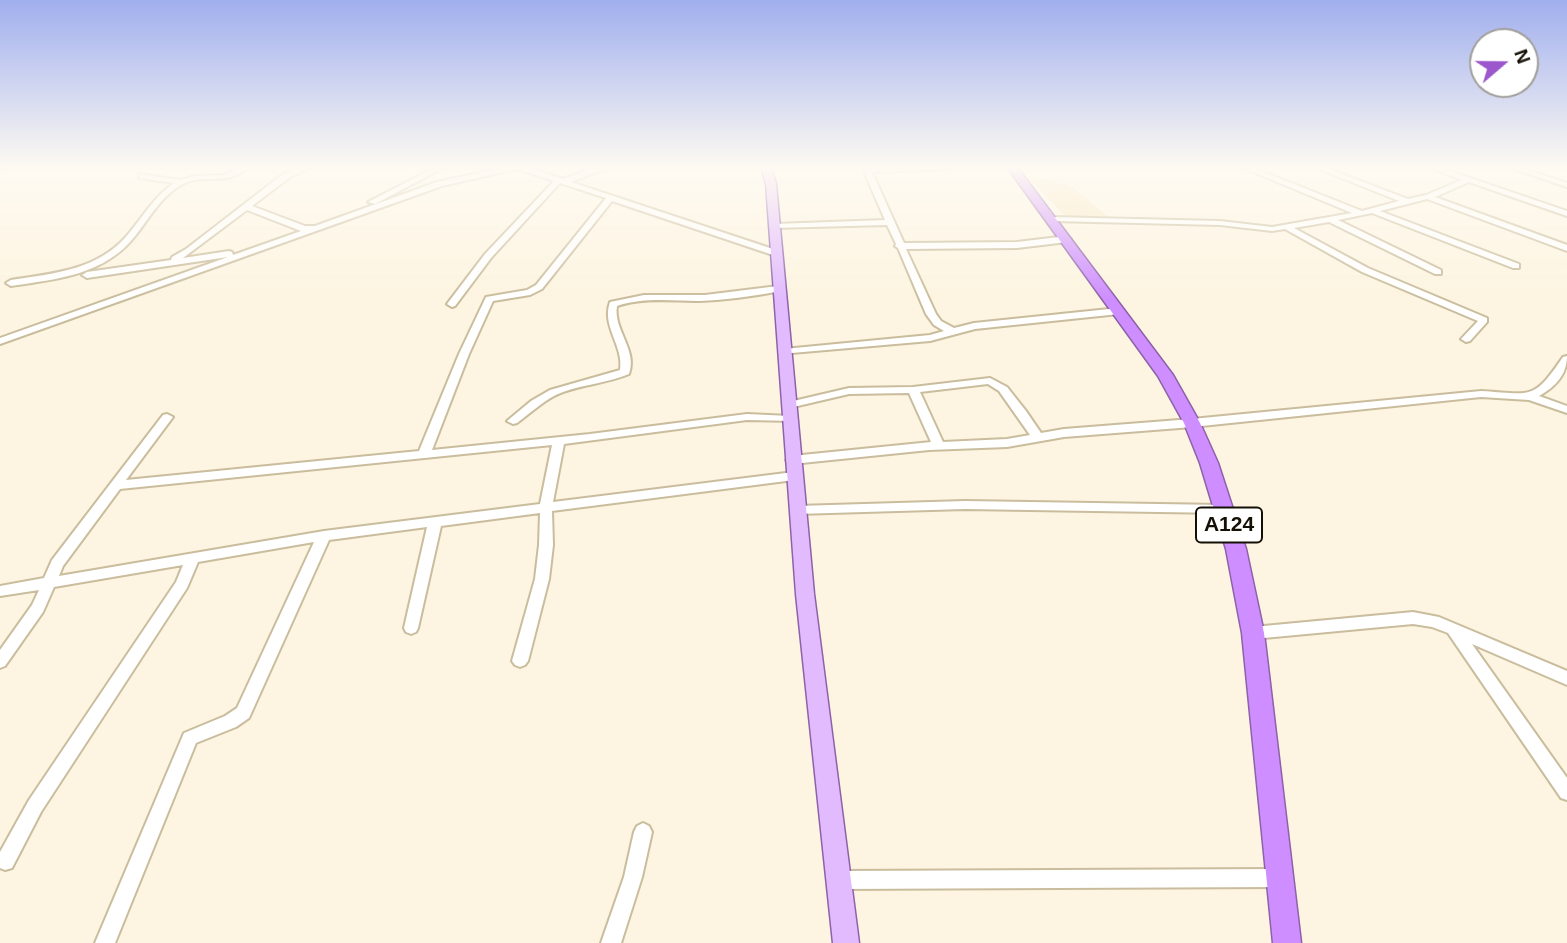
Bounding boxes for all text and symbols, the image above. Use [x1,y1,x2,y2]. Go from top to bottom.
north arrow [1469,28,1539,98]
text: N [1510,46,1535,66]
road number: A124 [1196,508,1262,542]

